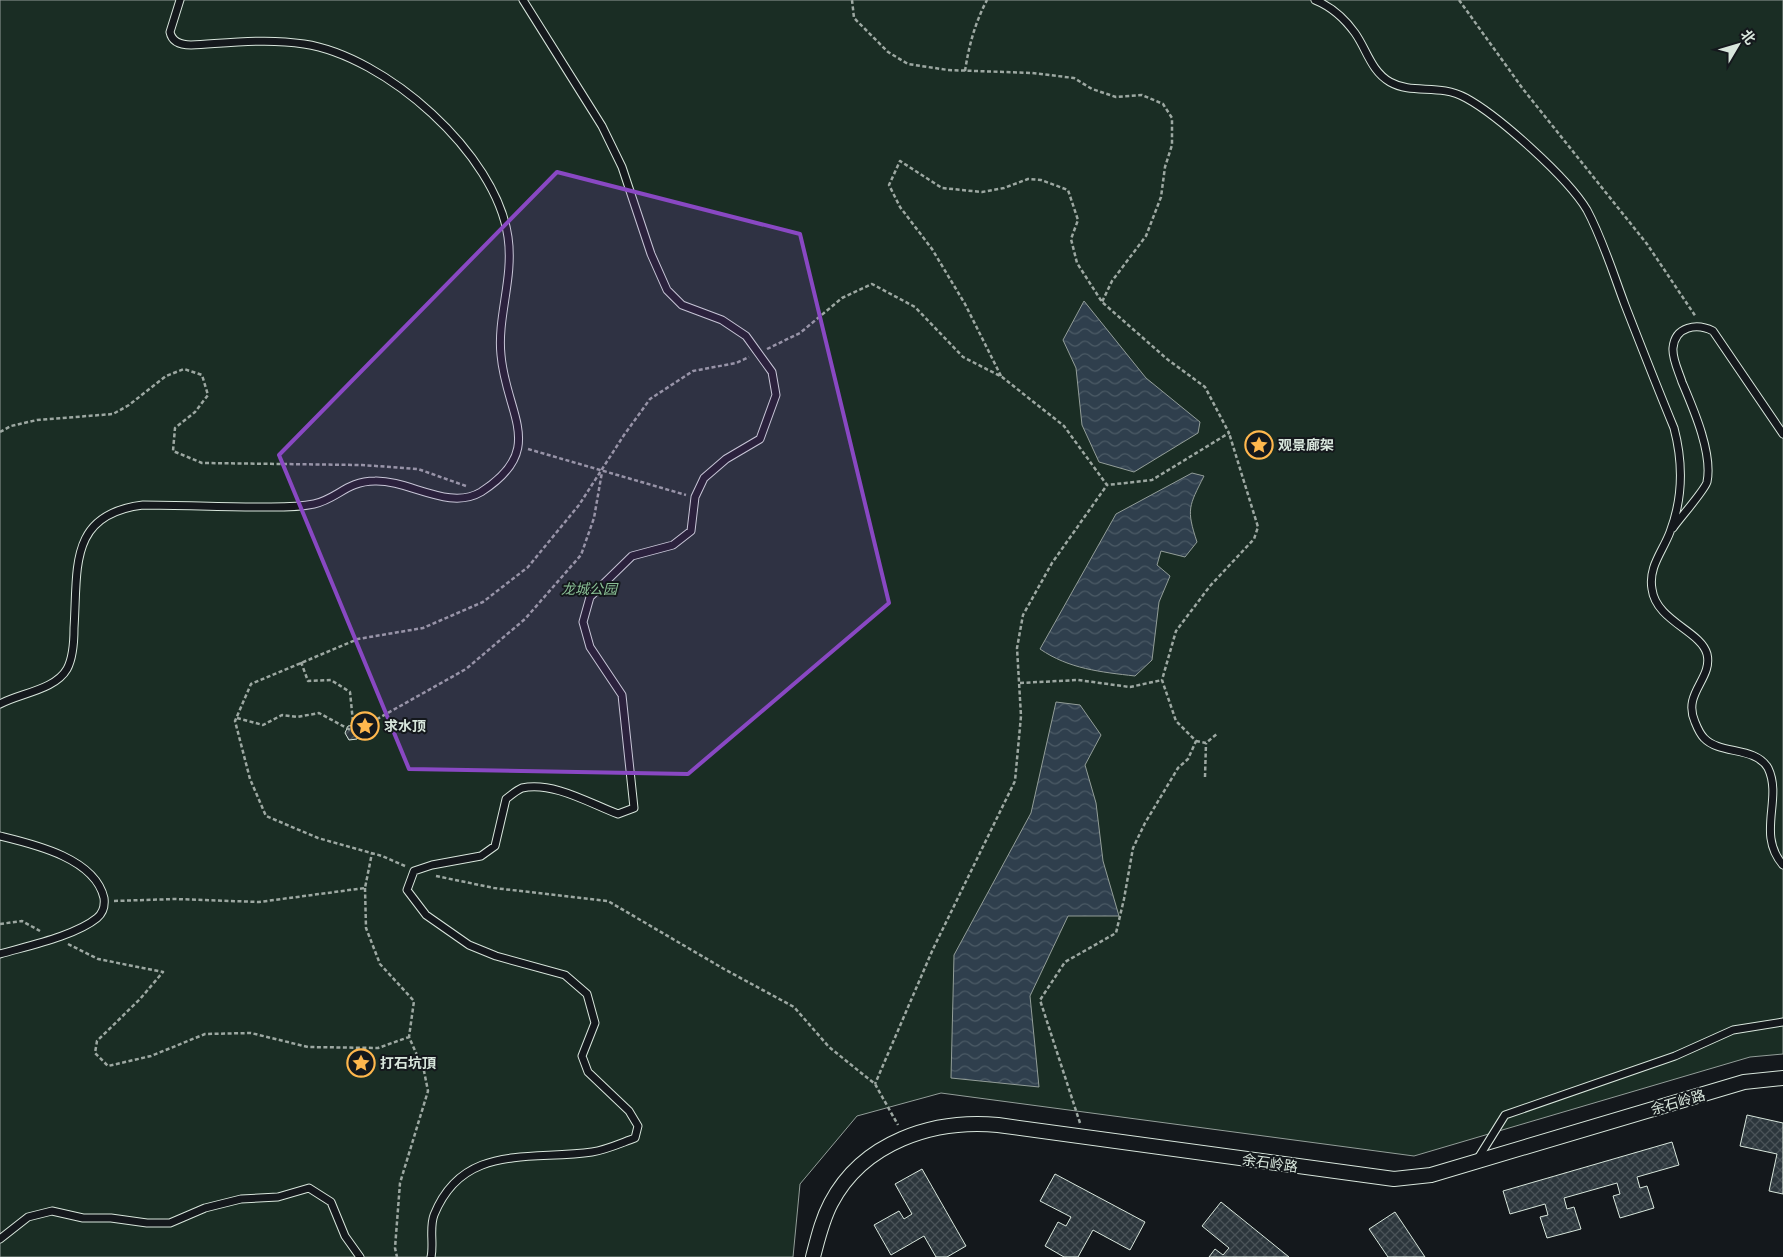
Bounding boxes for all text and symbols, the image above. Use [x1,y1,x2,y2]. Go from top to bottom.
north arrow [1713,20,1763,70]
text: 北 [1737,26,1760,48]
place icon: 观景廊架 [1244,430,1274,460]
place label: 观景廊架 [1278,436,1334,454]
park label: 龙城公园 [561,580,619,598]
place icon: 求水顶 [350,711,380,741]
place label: 求水顶 [384,717,426,735]
place icon: 打石坑頂 [346,1048,376,1078]
place label: 打石坑頂 [380,1054,436,1072]
street label: 余石岭路 [1649,1086,1707,1118]
street label: 余石岭路 [1241,1150,1299,1176]

